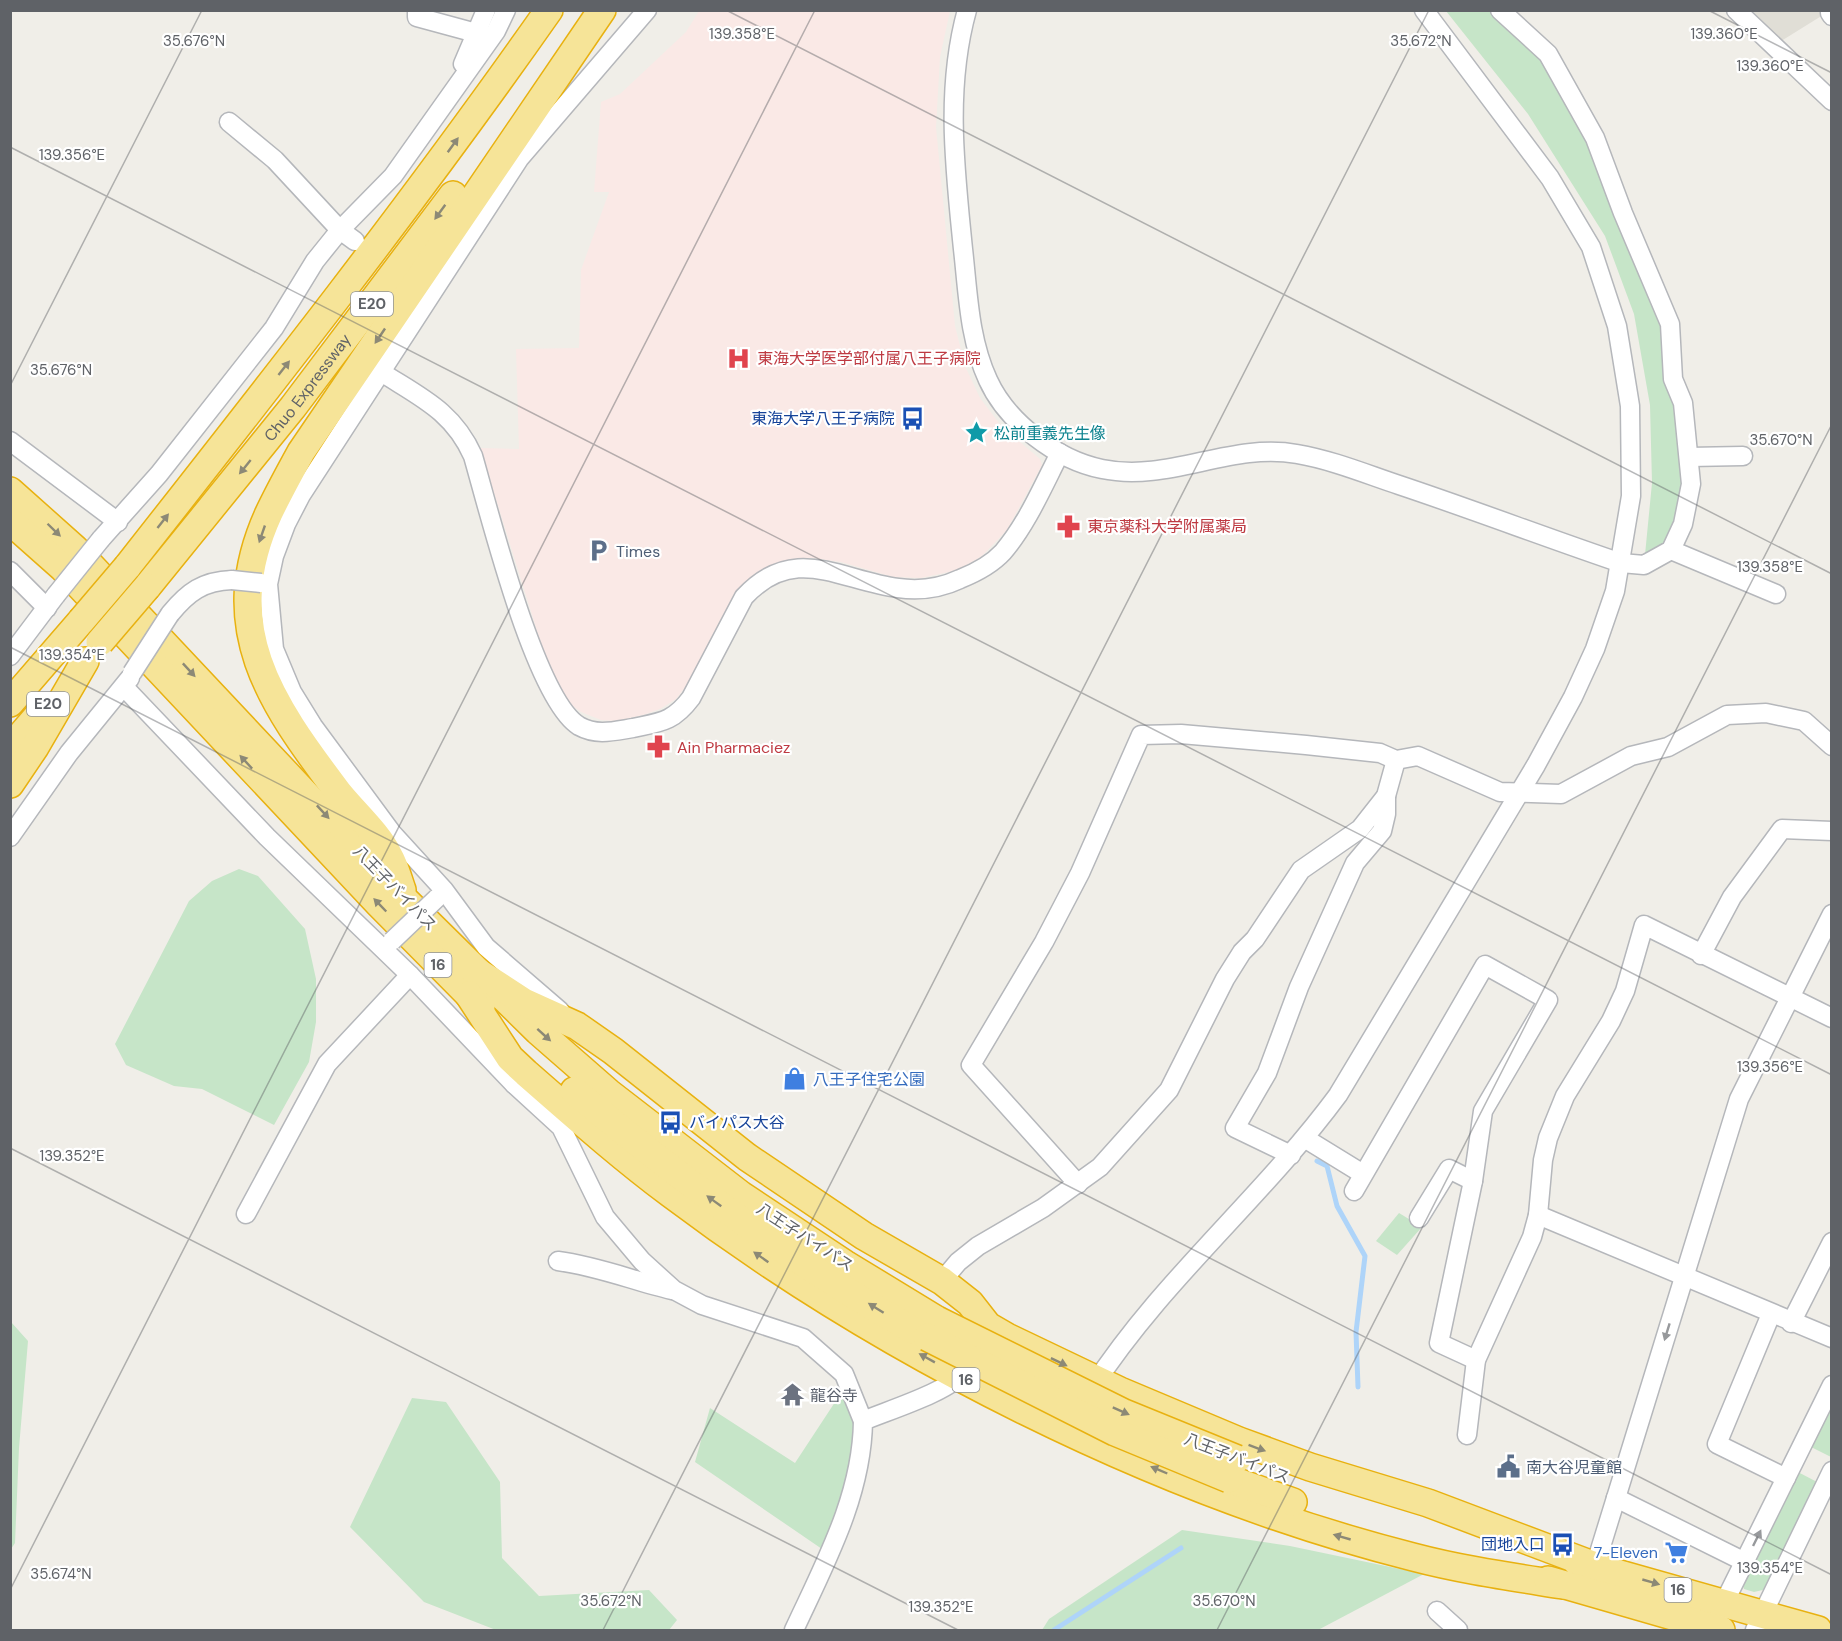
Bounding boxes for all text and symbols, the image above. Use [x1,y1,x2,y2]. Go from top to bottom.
text: 139.358°E [709,24,775,44]
text: 139.360°E [1690,24,1758,44]
text: 35.676°N [163,31,225,51]
text: 35.672°N [1390,31,1452,51]
text: 139.360°E [1736,56,1804,76]
one-way arrow [447,138,459,154]
text: 139.356°E [39,145,105,165]
one-way arrow [434,204,446,220]
road number: E20 [351,292,393,316]
one-way arrow [374,327,386,343]
street label: Chuo Expressway [259,329,355,445]
hospital icon: 東海大学医学部付属八王子病院 [726,345,752,371]
place label: 東海大学医学部付属八王子病院 [757,348,981,369]
text: 35.676°N [30,360,92,380]
one-way arrow [278,360,290,375]
bus stop icon: 東海大学八王子病院 [900,405,926,431]
place label: 東海大学八王子病院 [751,408,895,429]
place icon: 松前重義先生像 [963,420,989,446]
place label: 松前重義先生像 [994,423,1106,444]
text: 35.670°N [1749,430,1813,450]
one-way arrow [239,459,251,474]
one-way arrow [157,513,169,528]
pharmacy icon: 東京薬科大学附属薬局 [1056,513,1082,539]
place label: 東京薬科大学附属薬局 [1087,516,1247,537]
one-way arrow [47,523,62,537]
one-way arrow [256,525,266,543]
parking icon: Times [585,538,611,564]
place label: Times [616,541,660,562]
text: 139.358°E [1737,557,1803,577]
text: 139.354°E [39,645,105,665]
one-way arrow [182,663,196,678]
road number: E20 [27,692,69,716]
pharmacy icon: Ain Pharmaciez [646,734,672,760]
place label: Ain Pharmaciez [677,737,790,758]
one-way arrow [239,755,253,770]
one-way arrow [316,805,330,820]
street label: 八王子バイパス [349,841,441,935]
one-way arrow [373,898,387,912]
road number: 16 [424,953,452,977]
one-way arrow [536,1028,551,1042]
text: 139.356°E [1737,1057,1803,1077]
shop icon: 八王子住宅公園 [782,1066,808,1092]
place label: 八王子住宅公園 [813,1069,925,1090]
bus stop icon: バイパス大谷 [658,1109,684,1135]
place label: バイパス大谷 [689,1112,785,1133]
text: 139.352°E [39,1146,105,1166]
one-way arrow [706,1195,721,1207]
street label: 八王子バイパス [752,1198,858,1276]
one-way arrow [753,1251,769,1263]
one-way arrow [868,1303,884,1314]
one-way arrow [1662,1323,1671,1341]
one-way arrow [918,1353,935,1363]
one-way arrow [1051,1357,1068,1367]
road number: 16 [952,1368,980,1392]
temple icon: 龍谷寺 [779,1382,805,1408]
place label: 龍谷寺 [810,1385,858,1406]
one-way arrow [1112,1407,1129,1416]
street label: 八王子バイパス [1181,1428,1293,1488]
one-way arrow [1249,1443,1267,1453]
public building icon: 南大谷児童館 [1495,1454,1521,1480]
place label: 南大谷児童館 [1526,1457,1622,1478]
one-way arrow [1150,1465,1168,1474]
one-way arrow [1752,1530,1761,1547]
bus stop icon: 団地入口 [1550,1531,1576,1557]
one-way arrow [1333,1532,1351,1541]
place label: 団地入口 [1481,1534,1545,1555]
supermarket icon: 7-Eleven [1663,1539,1689,1565]
place label: 7-Eleven [1594,1542,1658,1563]
text: 139.354°E [1737,1558,1803,1578]
text: 35.674°N [30,1564,92,1584]
one-way arrow [1642,1578,1660,1587]
road number: 16 [1664,1578,1692,1602]
text: 35.672°N [580,1591,642,1611]
text: 35.670°N [1192,1591,1256,1611]
text: 139.352°E [908,1597,974,1617]

